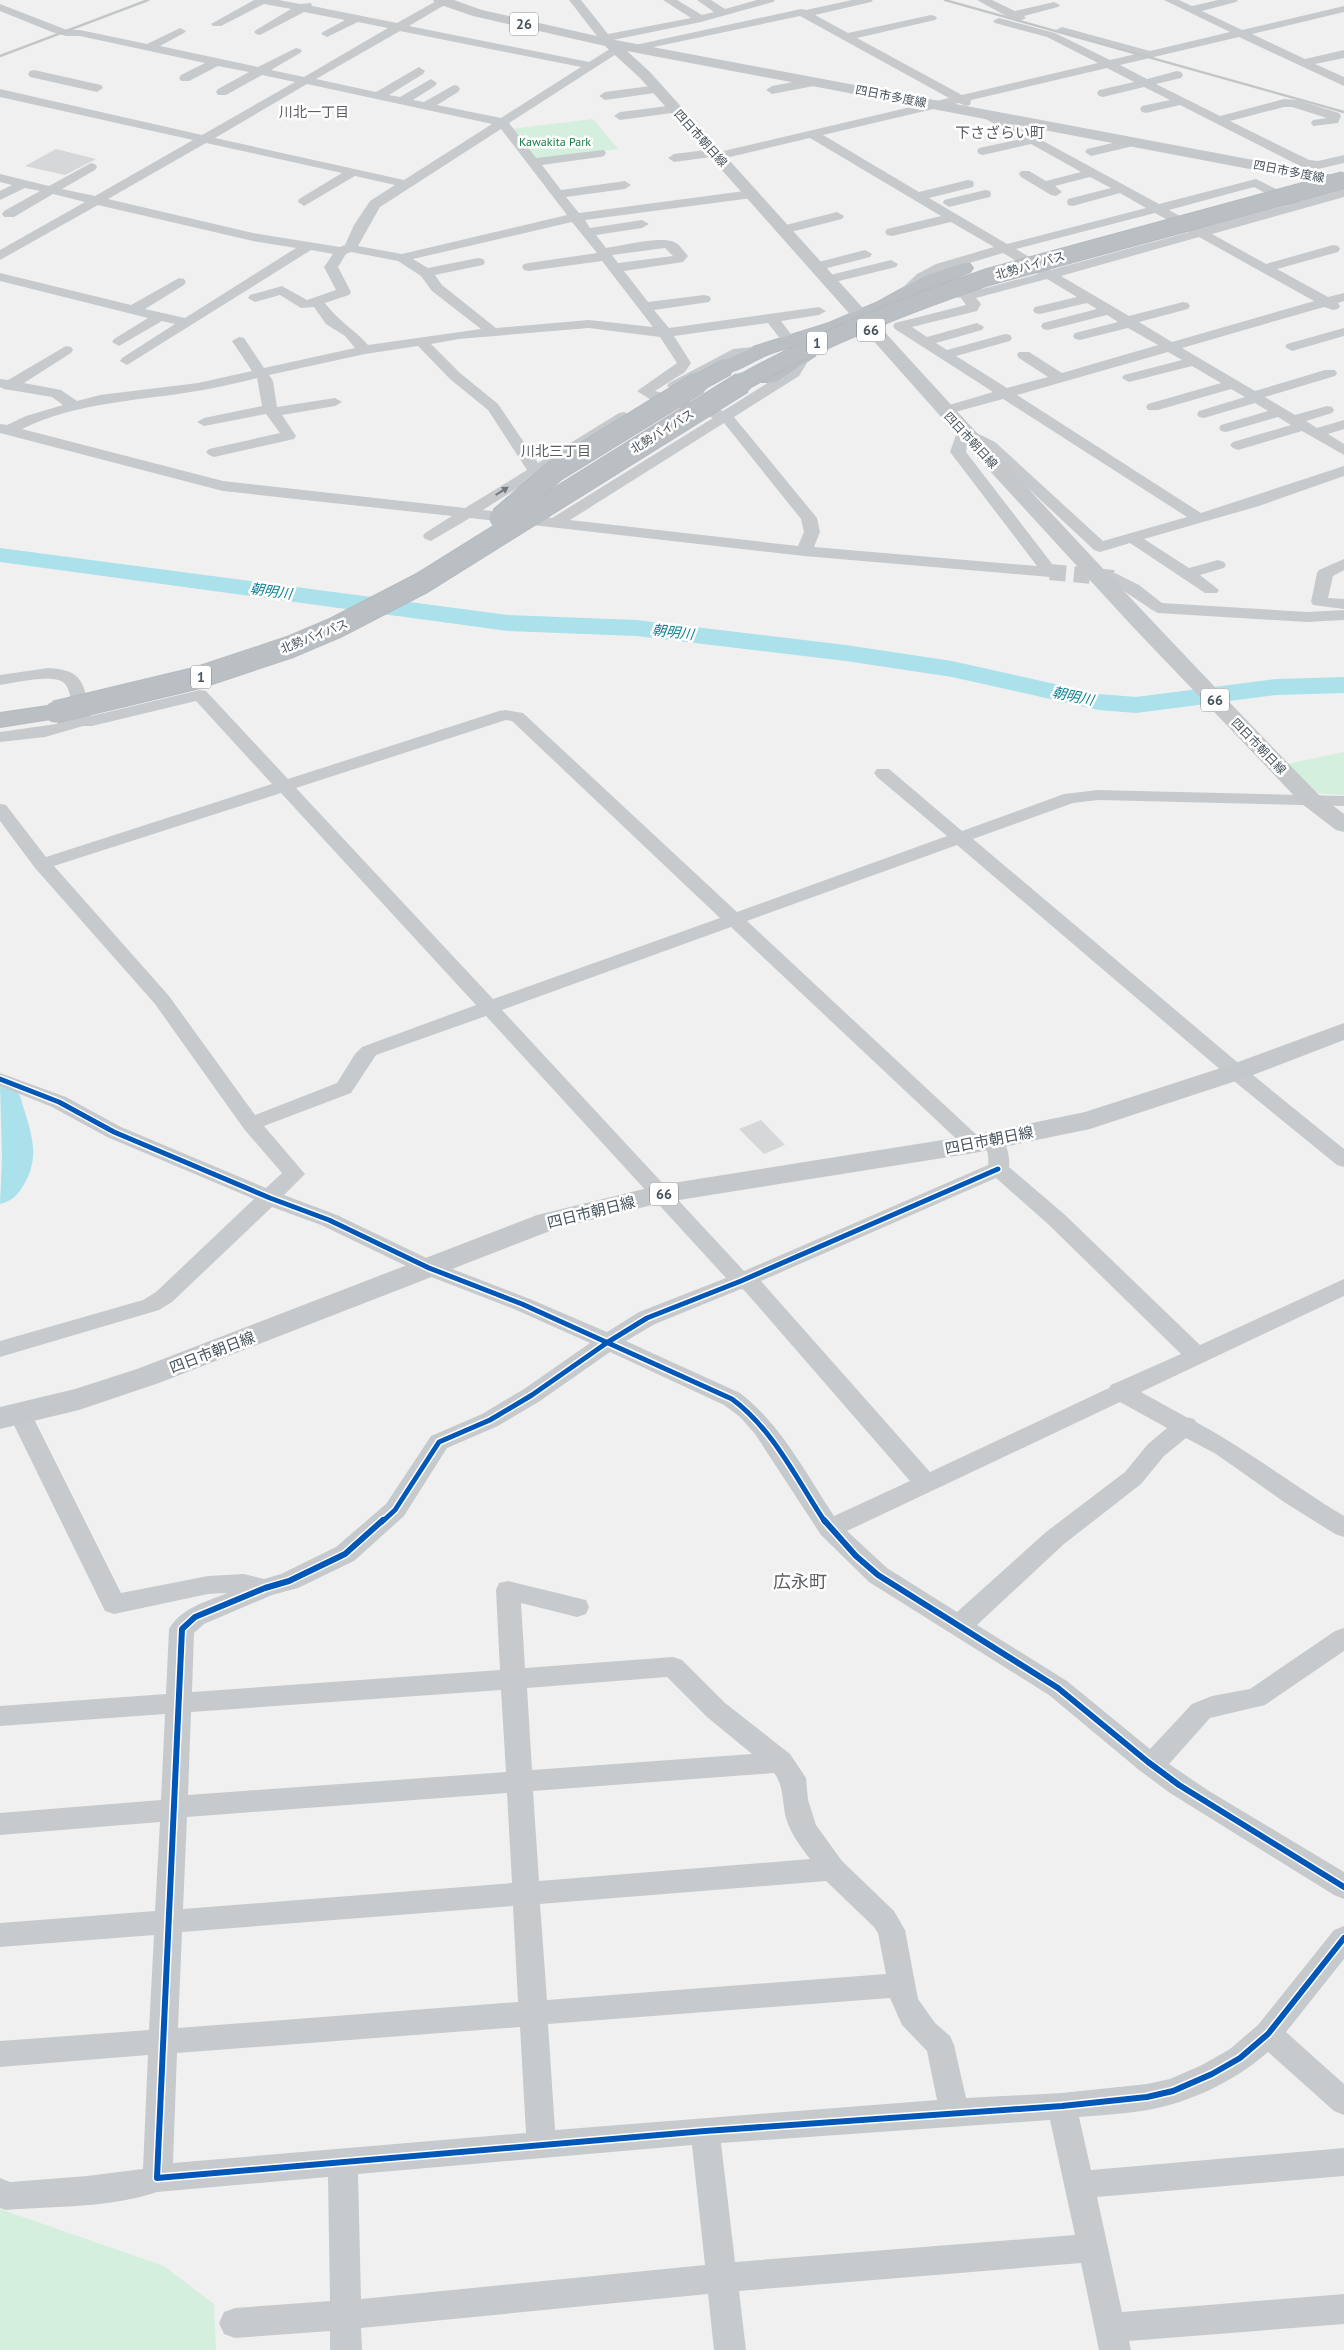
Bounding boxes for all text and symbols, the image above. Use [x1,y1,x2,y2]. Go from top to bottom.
road number: 26 [510,12,538,36]
street label: 四日市多度線 [854,82,928,110]
district label: 川北一丁目 [279,103,349,121]
street label: 四日市朝日線 [671,106,731,170]
district label: 下さざらい町 [955,123,1045,142]
park label: Kawakita Park [519,134,591,149]
street label: 四日市多度線 [1252,157,1326,185]
street label: 北勢バイパス [993,248,1067,282]
road number: 66 [857,318,885,342]
road number: 1 [807,332,827,354]
street label: 北勢バイパス [628,406,696,456]
street label: 四日市朝日線 [941,409,1001,471]
district label: 川北三丁目 [521,442,591,460]
one-way arrow [495,487,508,496]
water label: 朝明川 [249,579,295,603]
street label: 北勢バイパス [278,616,350,656]
water label: 朝明川 [651,621,697,644]
road number: 1 [191,666,211,689]
water label: 朝明川 [1051,683,1097,710]
road number: 66 [1201,688,1229,712]
street label: 四日市朝日線 [1229,715,1289,777]
street label: 四日市朝日線 [943,1122,1035,1158]
road number: 66 [650,1182,678,1206]
street label: 四日市朝日線 [545,1192,637,1232]
street label: 四日市朝日線 [167,1327,257,1377]
district label: 広永町 [773,1570,827,1593]

